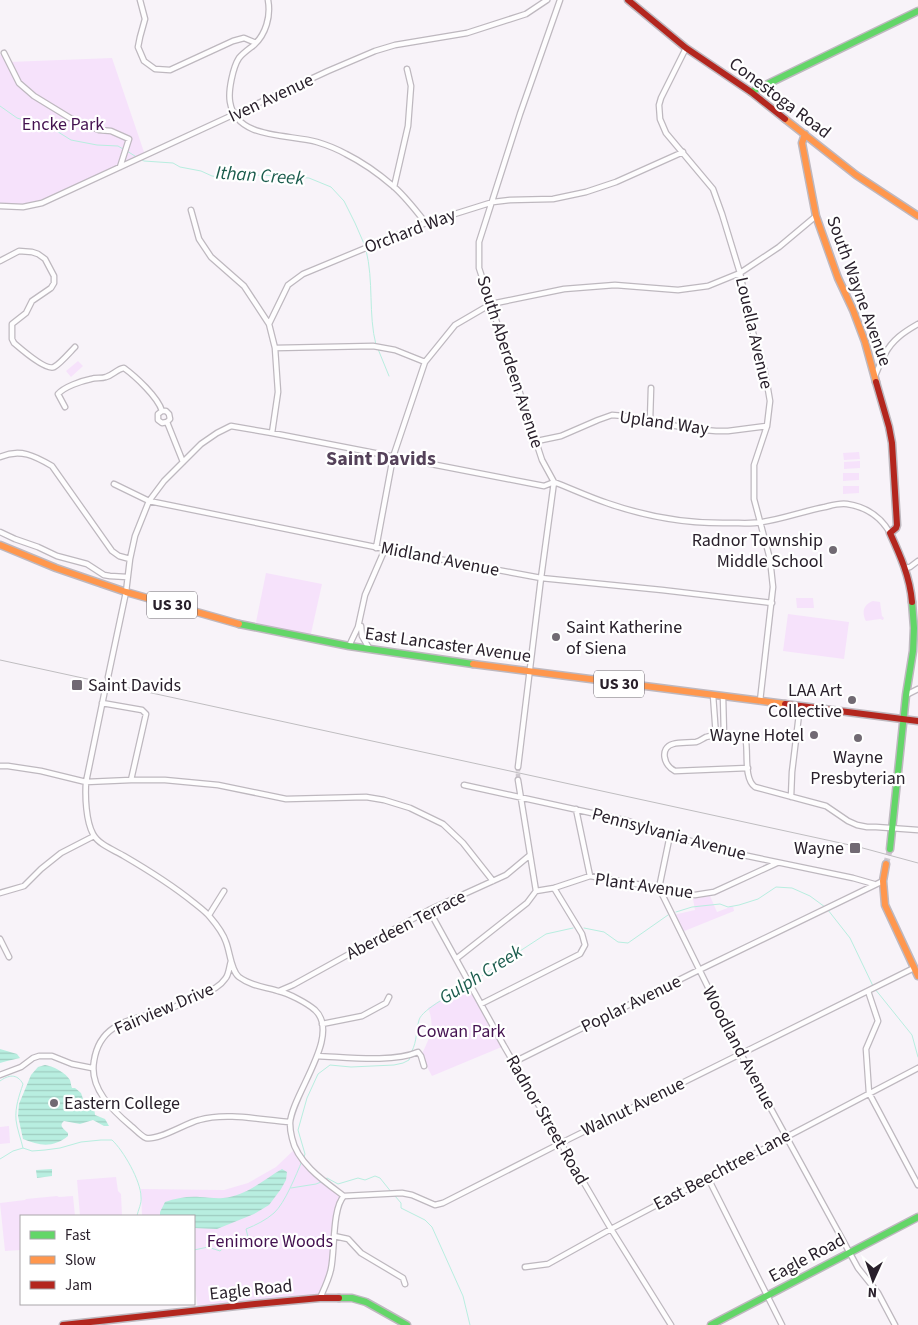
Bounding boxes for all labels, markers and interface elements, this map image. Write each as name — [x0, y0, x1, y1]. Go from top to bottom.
street label: Conestoga Road — [724, 51, 836, 145]
street label: Iven Avenue — [225, 67, 318, 129]
park label: Encke Park — [22, 112, 104, 137]
water label: Ithan Creek — [215, 159, 306, 193]
street label: Orchard Way — [361, 202, 460, 260]
street label: South Wayne Avenue — [820, 213, 898, 369]
street label: South Aberdeen Avenue — [470, 272, 550, 452]
street label: Louella Avenue — [729, 274, 779, 392]
street label: Upland Way — [618, 404, 711, 442]
district label: Saint Davids — [326, 445, 436, 473]
place label: Radnor Township Middle School — [692, 528, 823, 574]
street label: Midland Avenue — [379, 535, 501, 583]
marker: Radnor Township Middle School — [827, 544, 839, 556]
road number: US 30 — [147, 592, 197, 618]
place label: Saint Katherine of Siena — [566, 615, 682, 661]
street label: East Lancaster Avenue — [363, 621, 533, 669]
marker: Saint Katherine of Siena — [550, 631, 562, 643]
road number: US 30 — [594, 671, 644, 698]
place label: Saint Davids — [88, 673, 181, 698]
marker: Saint Davids — [70, 678, 84, 692]
place label: LAA Art Collective — [768, 678, 842, 724]
marker: LAA Art Collective — [846, 694, 858, 706]
place label: Wayne Hotel — [710, 723, 804, 748]
marker: Wayne Hotel — [808, 729, 820, 741]
marker: Wayne Presbyterian — [852, 732, 864, 744]
place label: Wayne Presbyterian — [810, 745, 906, 791]
street label: Pennsylvania Avenue — [589, 801, 749, 867]
place label: Wayne — [794, 836, 844, 861]
marker: Wayne — [848, 841, 862, 855]
street label: Plant Avenue — [593, 867, 695, 905]
street label: Aberdeen Terrace — [342, 884, 470, 966]
water label: Gulph Creek — [434, 938, 529, 1011]
street label: Poplar Avenue — [577, 969, 685, 1039]
street label: Fairview Drive — [110, 977, 218, 1041]
street label: Woodland Avenue — [696, 982, 782, 1114]
park label: Cowan Park — [417, 1019, 506, 1044]
street label: Radnor Street Road — [500, 1051, 594, 1189]
street label: Walnut Avenue — [577, 1071, 689, 1143]
place label: Eastern College — [64, 1091, 180, 1116]
marker: Eastern College — [48, 1097, 60, 1109]
street label: East Beechtree Lane — [649, 1123, 795, 1217]
legend — [20, 1215, 195, 1305]
text: Fast — [65, 1225, 91, 1246]
street label: Eagle Road — [764, 1227, 850, 1289]
park label: Fenimore Woods — [207, 1229, 333, 1254]
text: Slow — [65, 1250, 96, 1271]
north arrow — [848, 1255, 898, 1305]
street label: Eagle Road — [208, 1273, 294, 1307]
text: Jam — [65, 1275, 92, 1296]
text: N — [867, 1282, 878, 1302]

